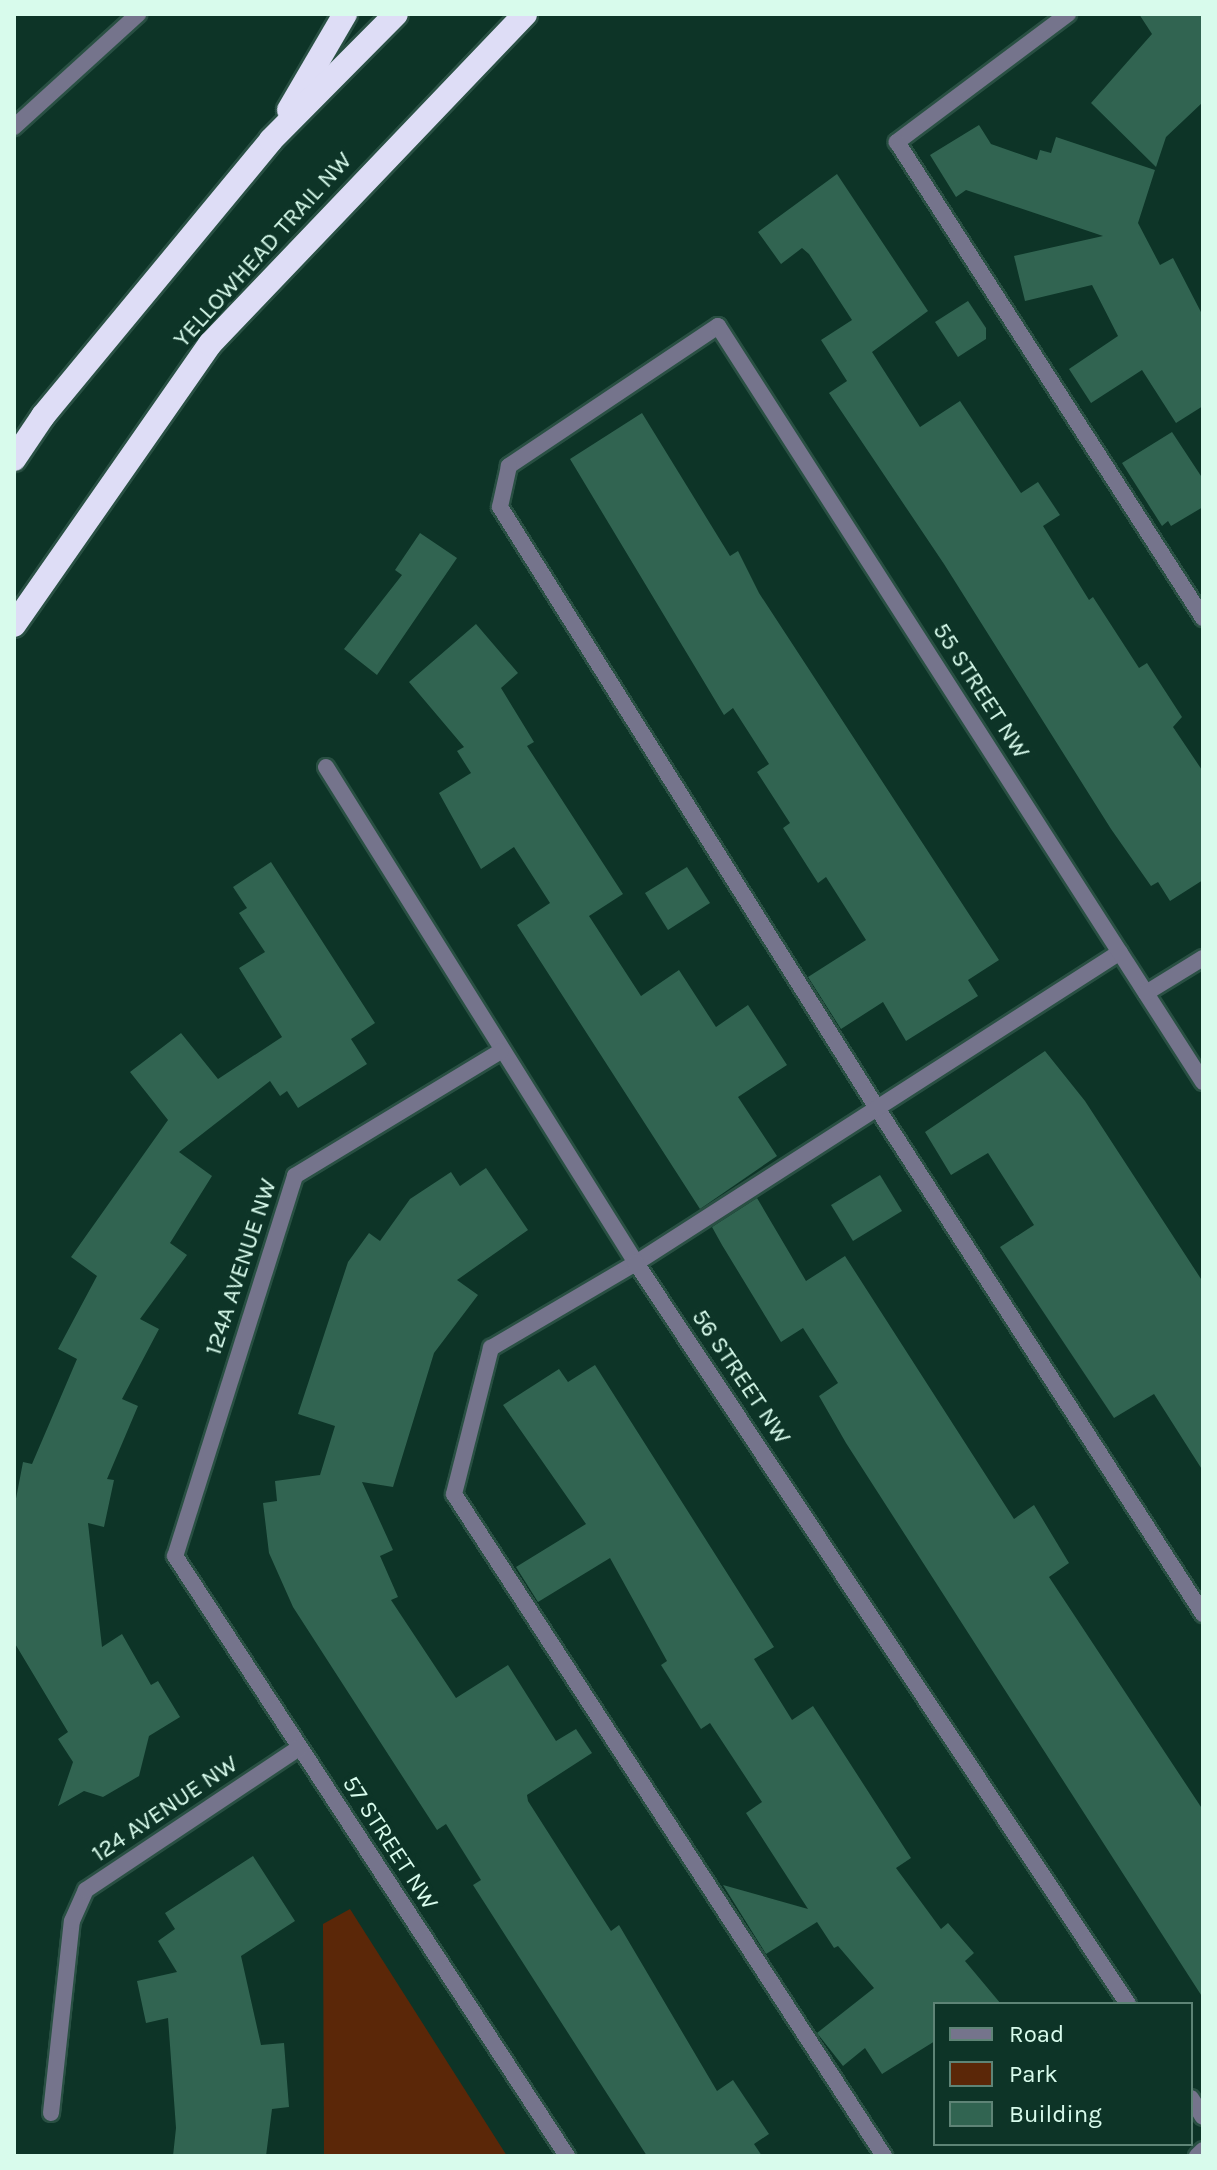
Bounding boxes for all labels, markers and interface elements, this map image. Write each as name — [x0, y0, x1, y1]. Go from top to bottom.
street label: YELLOWHEAD TRAIL NW — [168, 146, 358, 354]
street label: 55 STREET NW — [926, 617, 1036, 765]
street label: 124A AVENUE NW — [199, 1175, 283, 1359]
street label: 56 STREET NW — [685, 1304, 797, 1450]
street label: 124 AVENUE NW — [86, 1749, 244, 1869]
street label: 57 STREET NW — [336, 1770, 444, 1916]
legend — [933, 2002, 1193, 2146]
text: Road — [1009, 2020, 1064, 2048]
text: Park — [1009, 2060, 1058, 2088]
text: Building — [1009, 2100, 1102, 2128]

